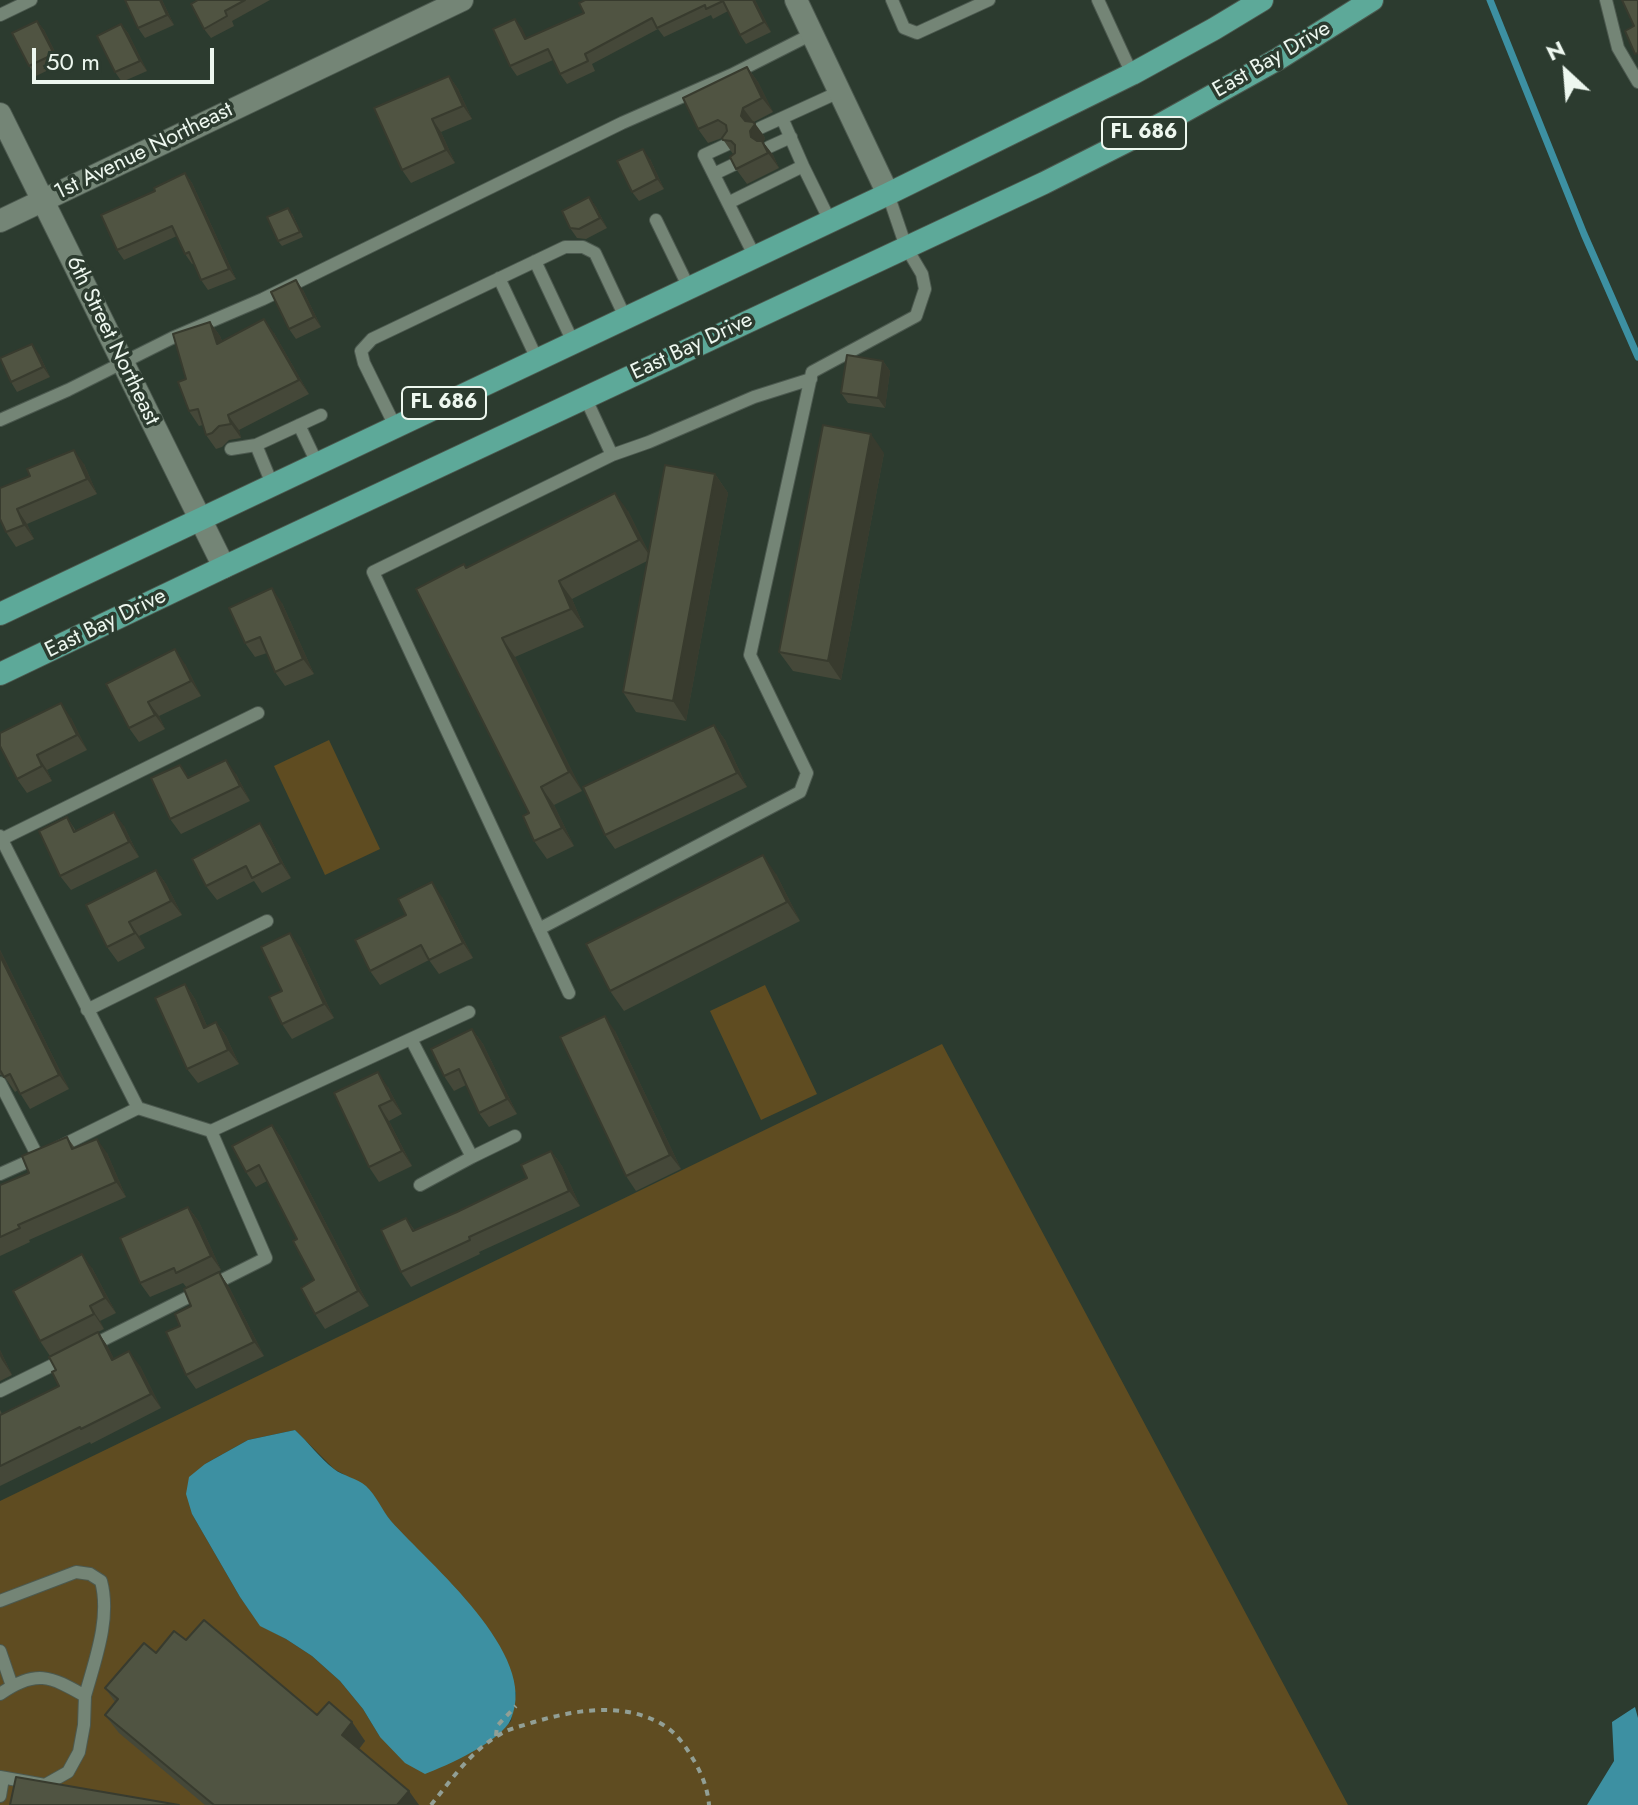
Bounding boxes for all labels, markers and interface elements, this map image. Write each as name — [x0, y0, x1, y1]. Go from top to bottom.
street label: East Bay Drive — [1209, 16, 1335, 104]
scale bar — [36, 32, 218, 82]
north arrow — [1526, 32, 1606, 112]
text: N — [1541, 32, 1570, 69]
text: 50 m — [46, 44, 100, 79]
street label: 1st Avenue Northeast — [50, 97, 238, 207]
road number: FL 686 — [1102, 117, 1186, 149]
street label: 6th Street Northeast — [60, 252, 164, 430]
street label: East Bay Drive — [627, 307, 757, 387]
road number: FL 686 — [402, 387, 486, 419]
street label: East Bay Drive — [41, 583, 171, 665]

